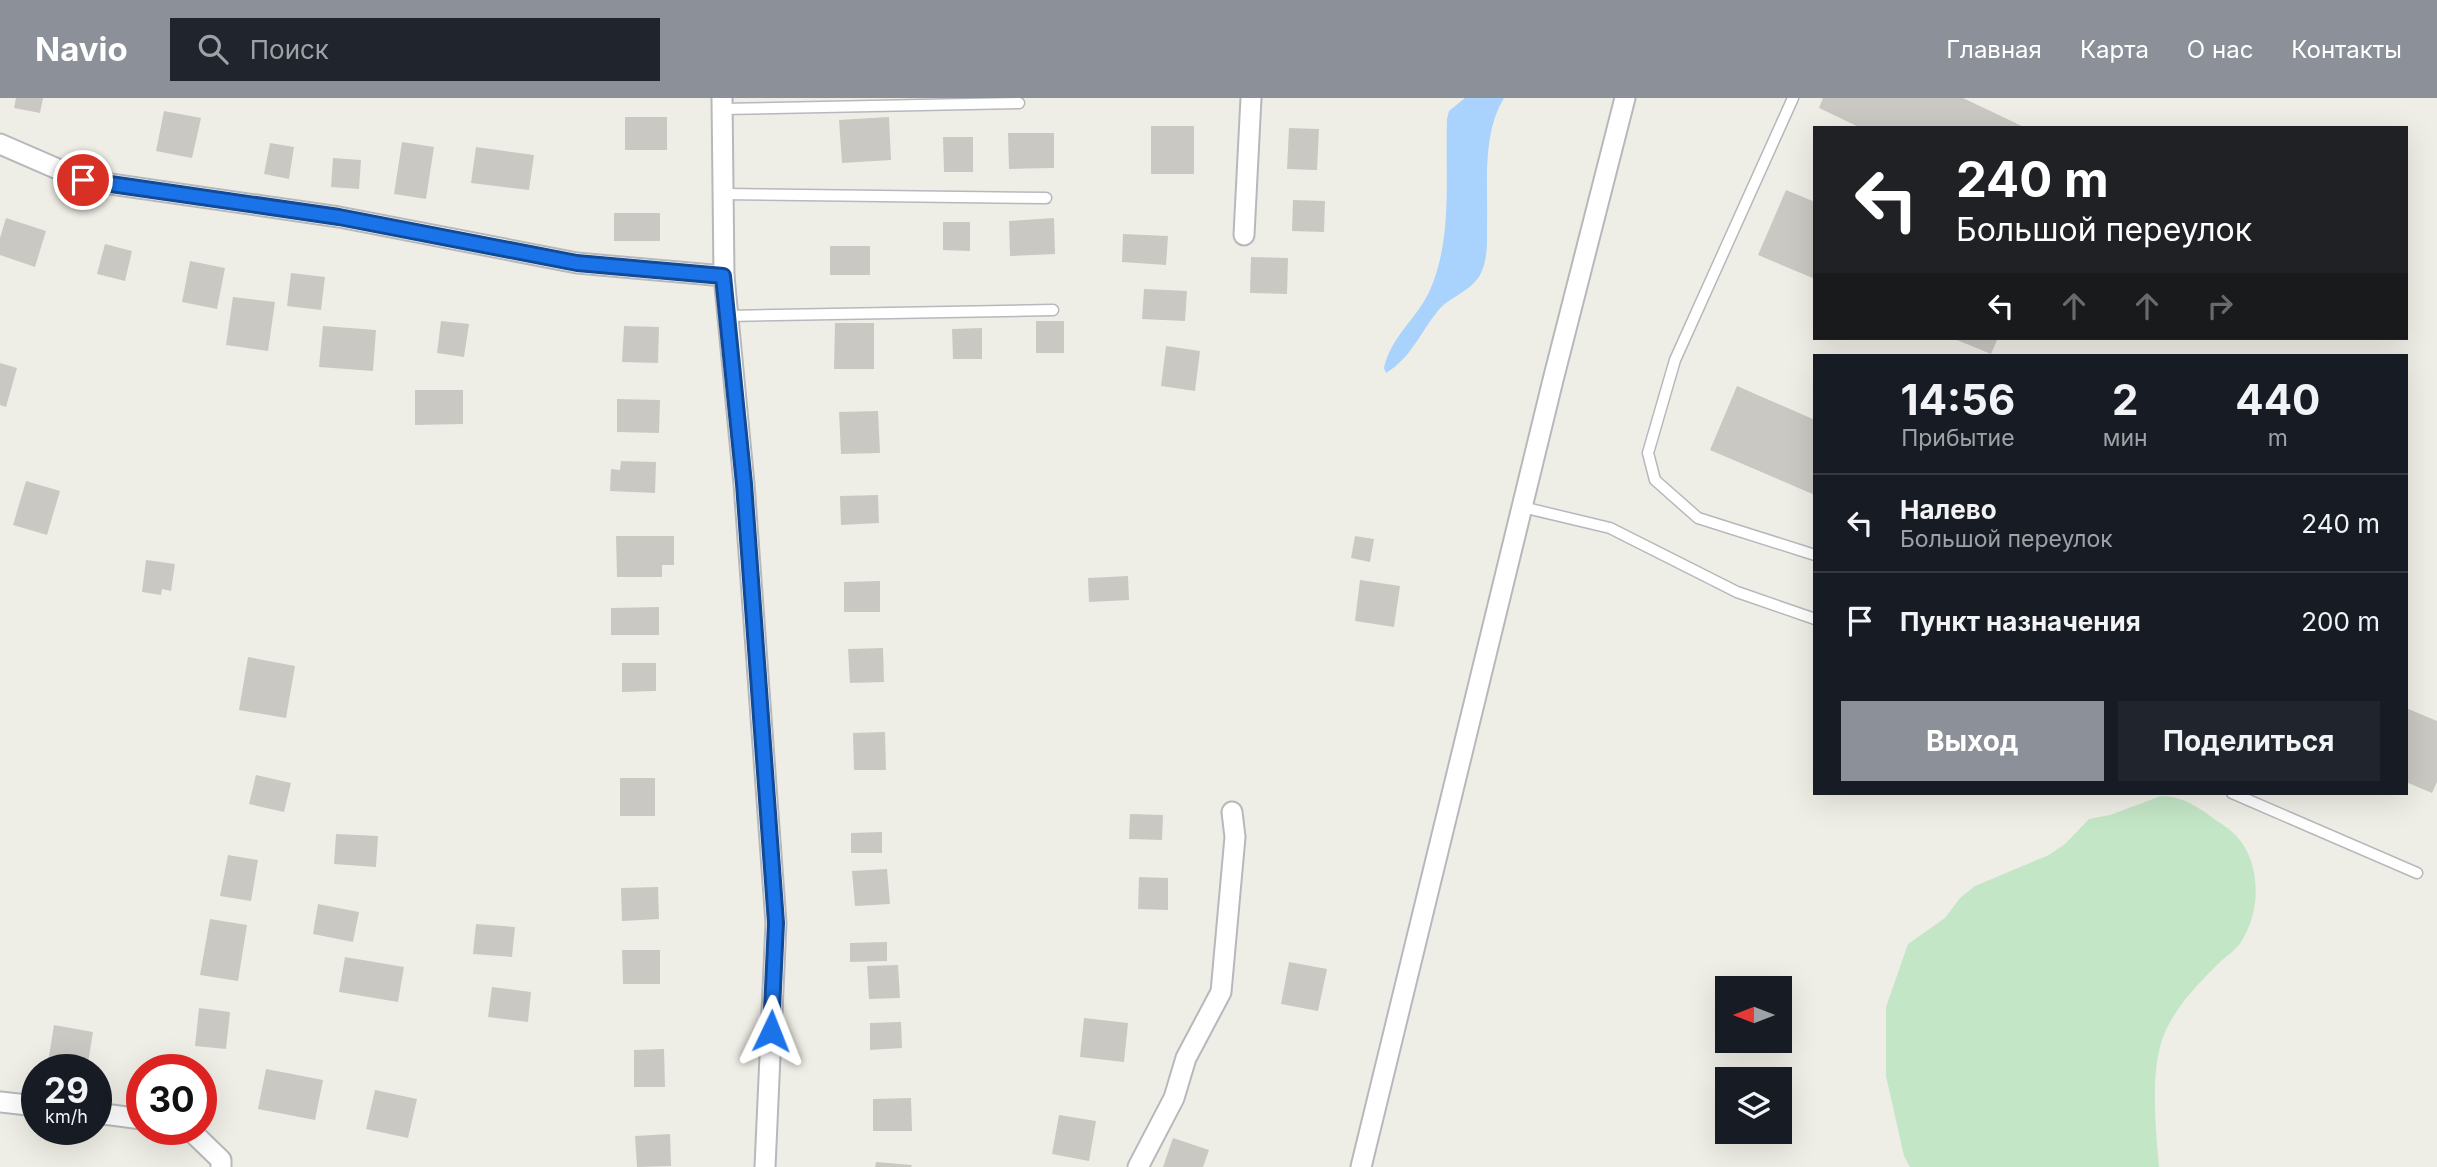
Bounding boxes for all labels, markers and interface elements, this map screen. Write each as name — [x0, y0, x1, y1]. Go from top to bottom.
search box — [170, 18, 660, 81]
text: Navio — [35, 29, 128, 69]
icon: search — [194, 30, 232, 68]
text: Поиск — [250, 34, 329, 65]
text: Главная — [1946, 35, 2042, 64]
text: Карта — [2080, 35, 2149, 64]
text: О нас — [2187, 35, 2253, 64]
text: Контакты — [2291, 35, 2402, 64]
pin — [53, 150, 113, 210]
text: 240 m — [1956, 150, 2109, 209]
icon: left — [1841, 154, 1932, 245]
icon: arrive — [64, 161, 102, 199]
text: Большой переулок — [1956, 210, 2252, 249]
icon: left — [1982, 287, 2020, 325]
icon: ahead — [2055, 287, 2093, 325]
icon: ahead — [2128, 287, 2166, 325]
icon: right — [2201, 287, 2239, 325]
text: 14:56 — [1901, 374, 2015, 425]
text: 2 — [2112, 374, 2138, 425]
text: 440 — [2235, 374, 2320, 425]
text: Прибытие — [1901, 424, 2015, 452]
text: мин — [2103, 424, 2148, 452]
text: m — [2268, 424, 2288, 452]
text: Налево — [1900, 494, 1997, 525]
icon: left — [1841, 504, 1879, 542]
text: 240 m — [2301, 508, 2380, 539]
text: Большой переулок — [1900, 525, 2113, 553]
icon: arrive — [1841, 602, 1879, 640]
text: Пункт назначения — [1900, 606, 2141, 637]
text: 200 m — [2301, 606, 2380, 637]
button: Выход — [1841, 701, 2104, 781]
button: Поделиться — [2118, 701, 2380, 781]
north arrow — [1715, 976, 1792, 1054]
map controls — [1715, 976, 1792, 1144]
position arrow — [734, 994, 808, 1068]
speed limit sign: 30 — [126, 1054, 217, 1145]
button: layers — [1715, 1067, 1792, 1144]
text: 29 — [44, 1069, 89, 1111]
text: km/h — [45, 1106, 88, 1127]

